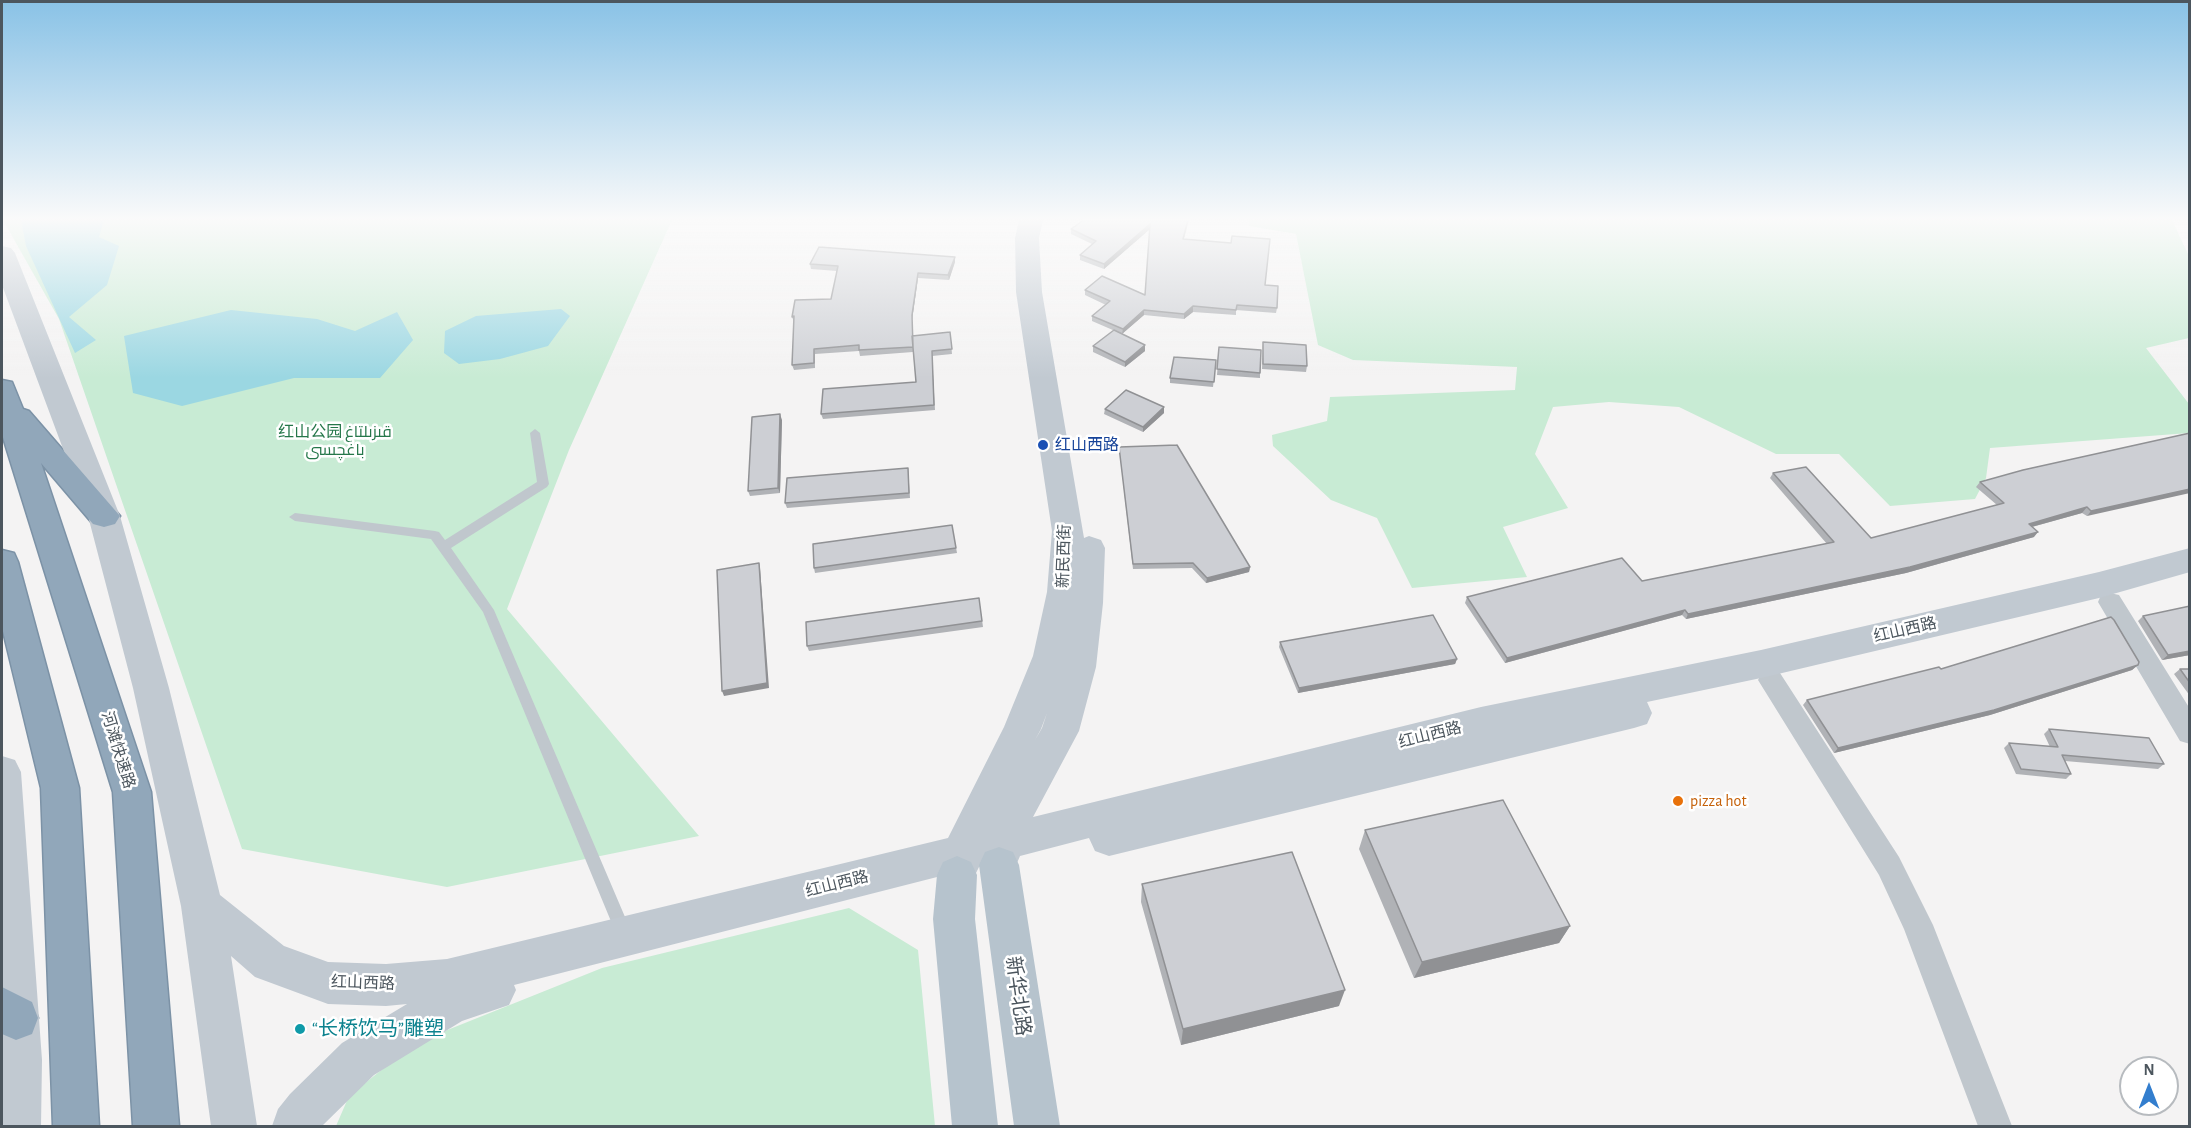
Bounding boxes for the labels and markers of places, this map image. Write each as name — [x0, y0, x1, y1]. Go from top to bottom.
place label: 红山西路 — [1055, 435, 1119, 455]
marker: 红山西路 — [1036, 438, 1050, 452]
place label: pizza hot — [1690, 791, 1747, 811]
marker: pizza hot — [1671, 794, 1685, 808]
place label: “长桥饮马”雕塑 — [312, 1017, 444, 1041]
marker: “长桥饮马”雕塑 — [293, 1022, 307, 1036]

